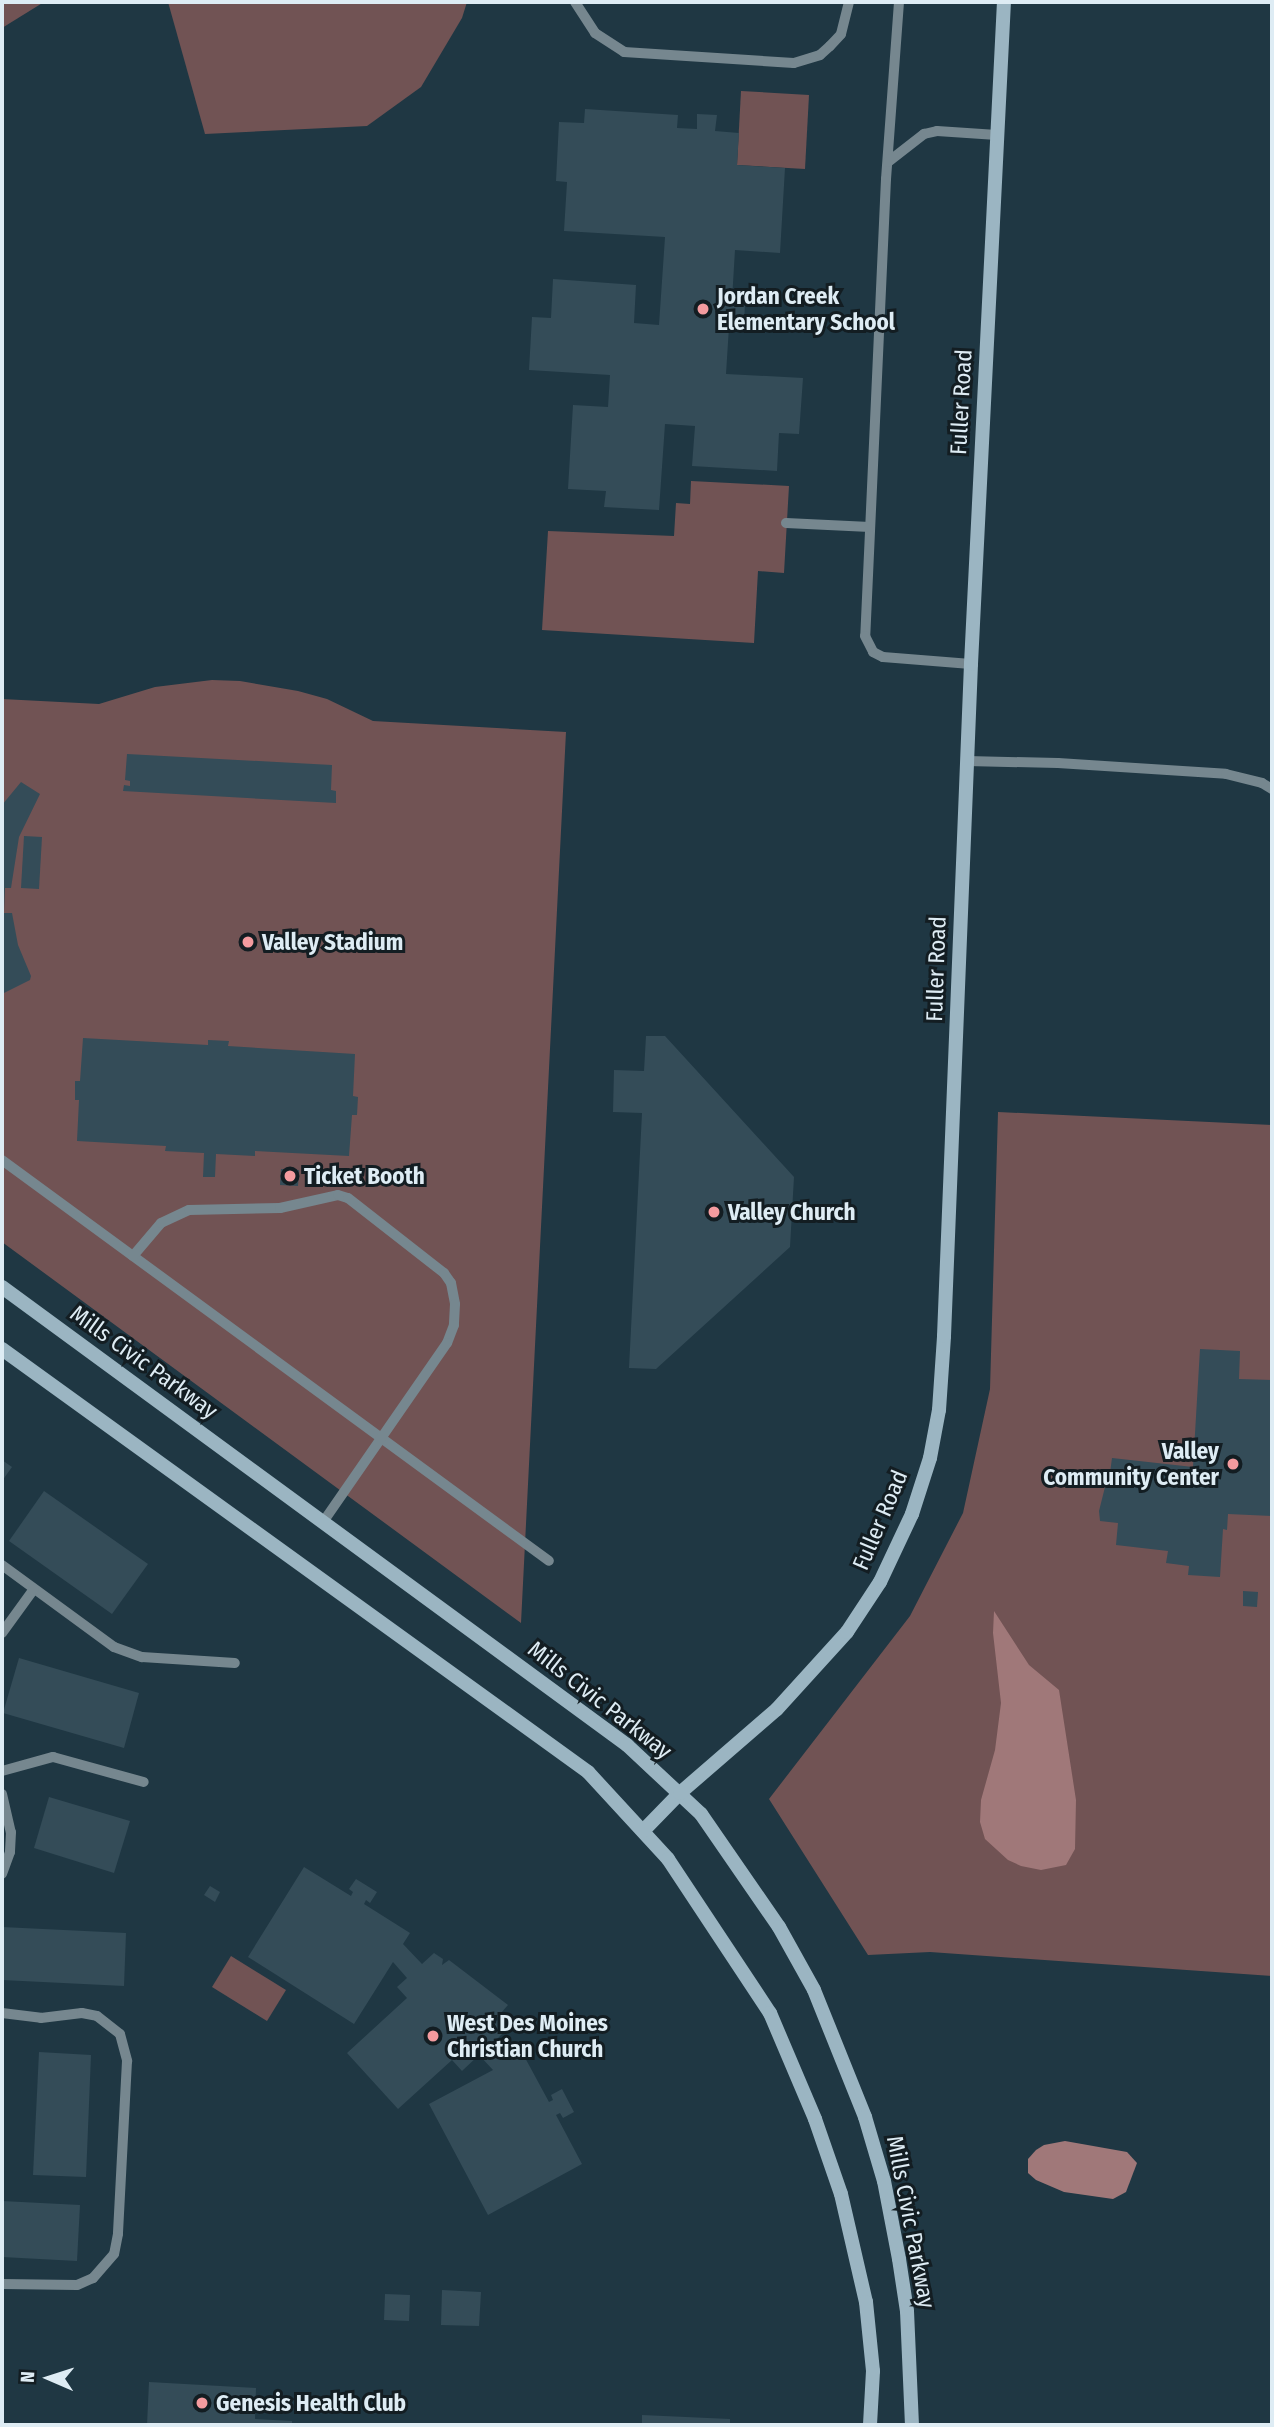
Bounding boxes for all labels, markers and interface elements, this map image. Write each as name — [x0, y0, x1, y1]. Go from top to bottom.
place label: Jordan Creek Elementary School — [717, 282, 895, 336]
marker: Jordan Creek Elementary School — [695, 301, 711, 317]
street label: Fuller Road — [944, 348, 978, 456]
street label: Fuller Road — [920, 916, 952, 1022]
place label: Valley Stadium — [262, 928, 403, 956]
marker: Valley Stadium — [240, 934, 256, 950]
place label: Ticket Booth — [304, 1162, 425, 1190]
marker: Ticket Booth — [282, 1168, 298, 1184]
place label: Valley Church — [728, 1198, 856, 1226]
marker: Valley Church — [706, 1204, 722, 1220]
street label: Mills Civic Parkway — [65, 1299, 223, 1425]
place label: Valley Community Center — [1043, 1437, 1219, 1491]
marker: Valley Community Center — [1225, 1456, 1241, 1472]
street label: Fuller Road — [847, 1466, 913, 1574]
street label: Mills Civic Parkway — [523, 1635, 677, 1765]
place label: West Des Moines Christian Church — [447, 2009, 608, 2063]
marker: West Des Moines Christian Church — [425, 2028, 441, 2044]
street label: Mills Civic Parkway — [881, 2133, 941, 2311]
north arrow — [14, 2343, 84, 2413]
text: N — [16, 2371, 39, 2383]
place label: Genesis Health Club — [216, 2389, 406, 2417]
marker: Genesis Health Club — [194, 2395, 210, 2411]

